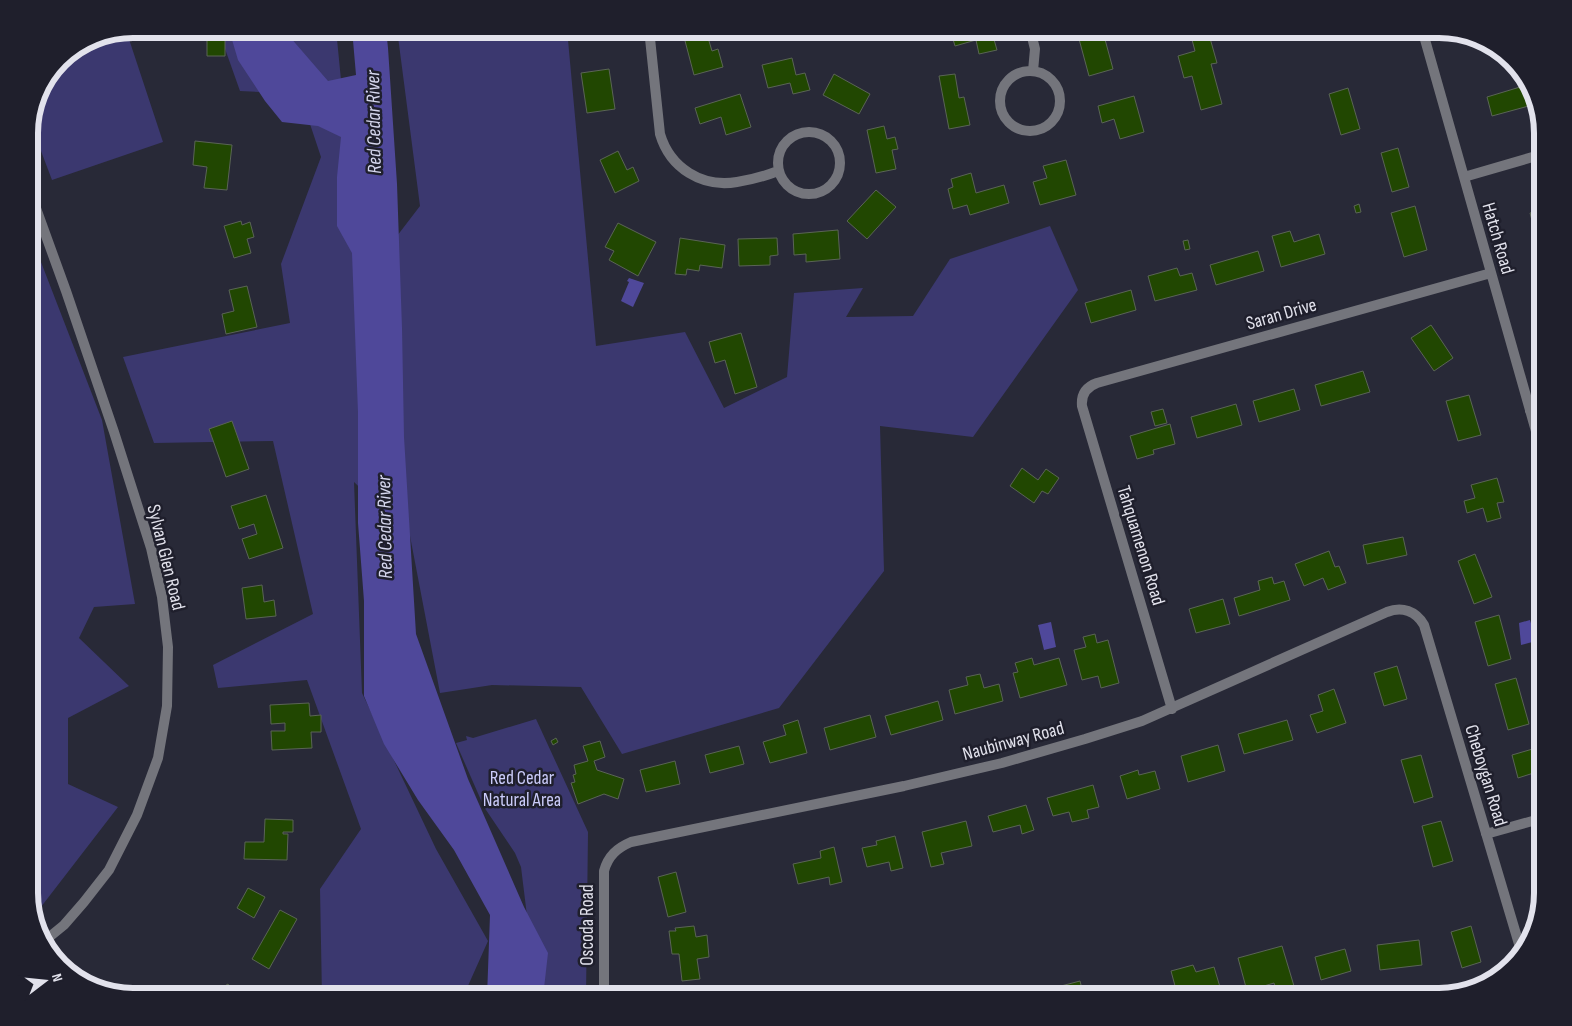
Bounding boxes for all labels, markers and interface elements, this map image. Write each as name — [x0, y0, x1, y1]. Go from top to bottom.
water label: Red Cedar River — [361, 69, 387, 174]
street label: Hatch Road — [1476, 200, 1519, 277]
street label: Saran Drive — [1244, 293, 1319, 335]
water label: Red Cedar River — [372, 474, 398, 579]
street label: Tahquamenon Road — [1111, 483, 1170, 608]
street label: Sylvan Glen Road — [141, 502, 190, 613]
street label: Naubinway Road — [960, 717, 1067, 766]
street label: Cheboygan Road — [1459, 722, 1512, 829]
park label: Red Cedar Natural Area — [483, 767, 561, 812]
street label: Oscoda Road — [576, 884, 599, 966]
north arrow — [20, 956, 70, 1006]
text: N — [48, 972, 66, 983]

